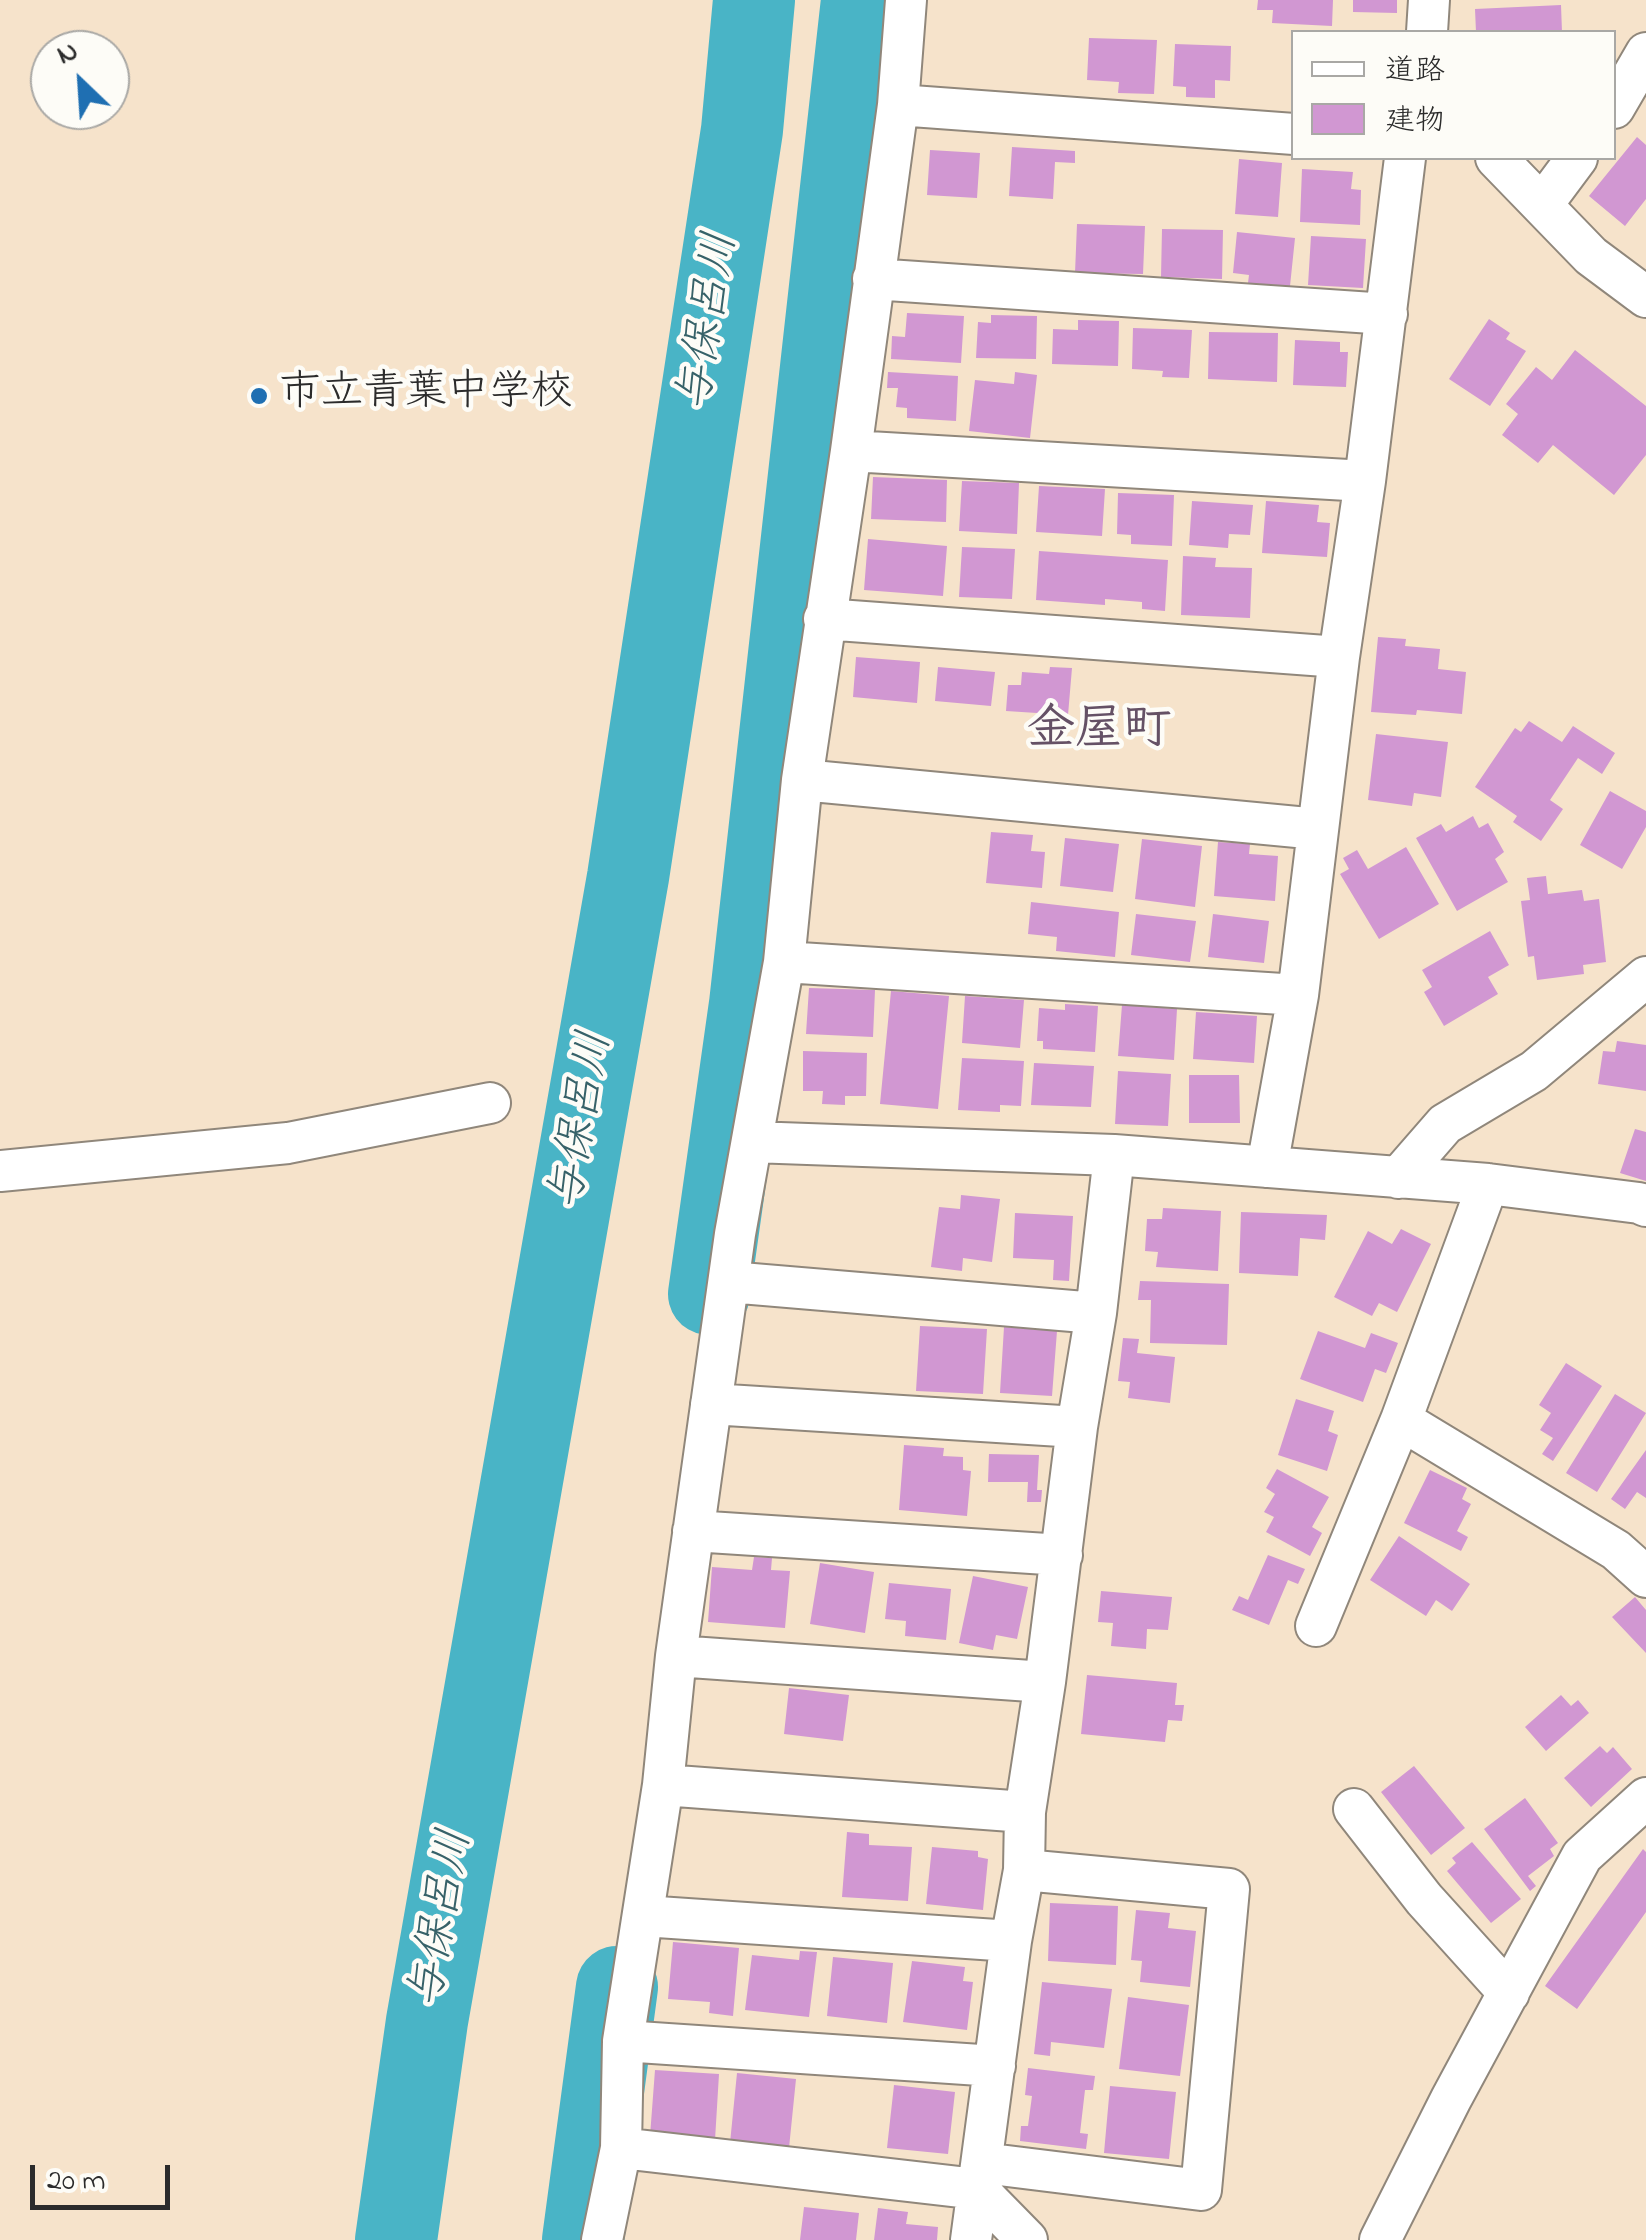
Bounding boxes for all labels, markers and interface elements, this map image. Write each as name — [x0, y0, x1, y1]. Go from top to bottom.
north arrow — [30, 30, 130, 130]
legend — [1291, 30, 1616, 160]
text: N — [51, 32, 85, 77]
text: 道路 — [1385, 50, 1445, 94]
text: 建物 — [1385, 100, 1445, 144]
water label: 与保呂川 — [671, 229, 753, 415]
place label: 市立青葉中学校 — [279, 371, 573, 421]
marker: 市立青葉中学校 — [248, 385, 270, 407]
district label: 金屋町 — [1027, 705, 1171, 763]
water label: 与保呂川 — [543, 1028, 627, 1214]
water label: 与保呂川 — [403, 1826, 487, 2012]
scale bar — [35, 2145, 175, 2207]
text: 20 m — [47, 2160, 106, 2204]

